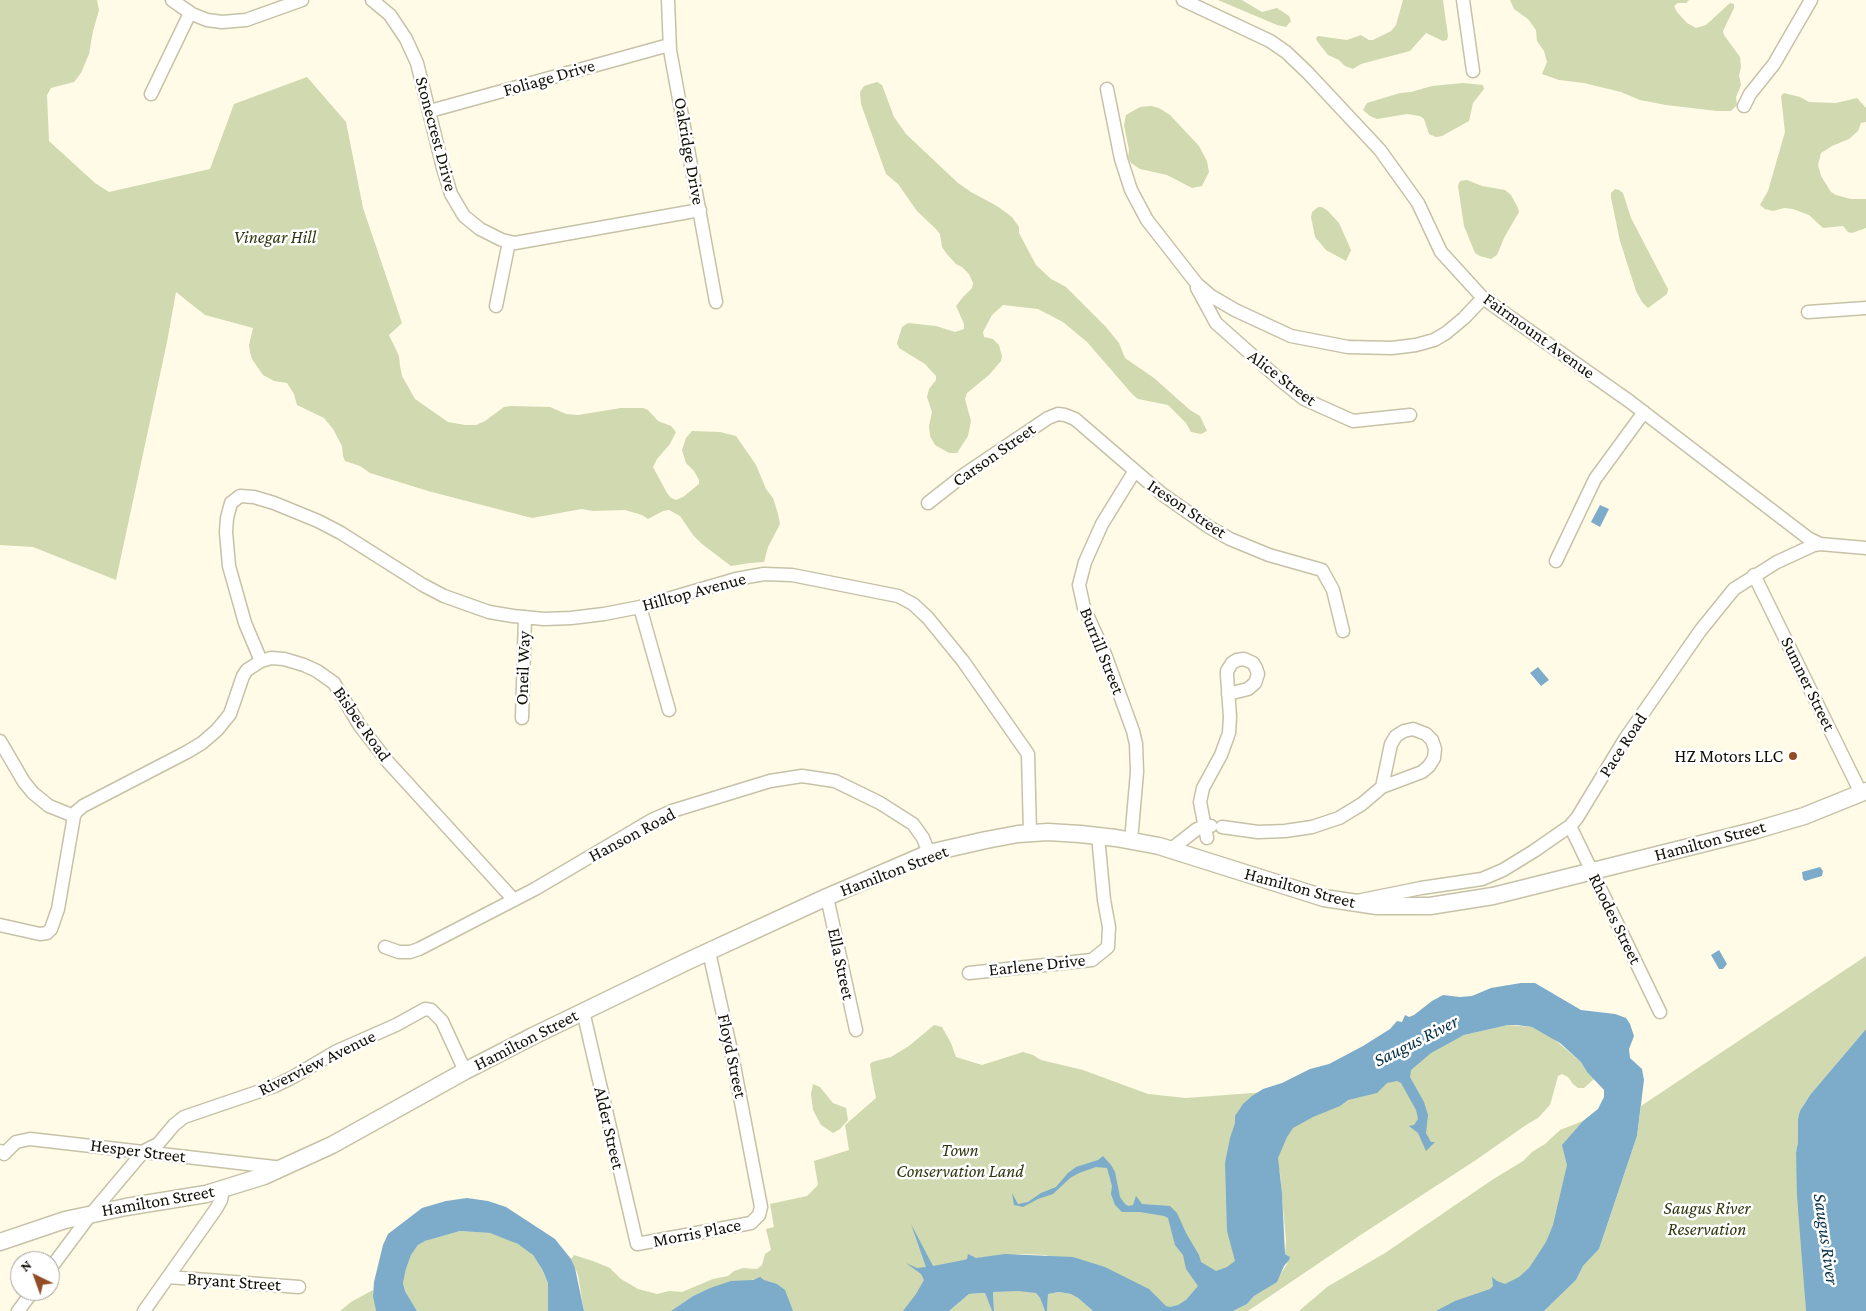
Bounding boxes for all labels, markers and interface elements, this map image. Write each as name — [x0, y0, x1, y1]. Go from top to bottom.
street label: Foliage Drive — [501, 55, 597, 101]
street label: Stonecrest Drive — [410, 74, 462, 194]
street label: Oakridge Drive — [669, 96, 709, 206]
park label: Vinegar Hill — [234, 226, 316, 248]
street label: Fairmount Avenue — [1479, 288, 1599, 384]
street label: Alice Street — [1243, 345, 1321, 411]
street label: Carson Street — [948, 419, 1040, 491]
street label: Ireson Street — [1143, 475, 1231, 543]
street label: Hilltop Avenue — [640, 568, 748, 616]
street label: Burrill Street — [1075, 604, 1129, 698]
street label: Oneil Way — [511, 630, 535, 706]
street label: Sumner Street — [1776, 633, 1840, 735]
street label: Bisbee Road — [328, 682, 396, 766]
street label: Pace Road — [1594, 709, 1652, 781]
place label: HZ Motors LLC — [1675, 745, 1783, 767]
marker: HZ Motors LLC — [1787, 750, 1799, 762]
street label: Hanson Road — [585, 803, 679, 867]
street label: Hamilton Street — [1652, 816, 1768, 866]
street label: Hamilton Street — [837, 840, 951, 902]
street label: Hamilton Street — [1242, 863, 1358, 913]
street label: Rhodes Street — [1584, 870, 1646, 968]
street label: Ella Street — [823, 926, 859, 1002]
street label: Earlene Drive — [988, 949, 1086, 981]
street label: Hamilton Street — [470, 1004, 582, 1076]
water label: Saugus River — [1370, 1010, 1462, 1072]
street label: Floyd Street — [713, 1012, 751, 1100]
street label: Riverview Avenue — [255, 1025, 379, 1101]
street label: Alder Street — [589, 1085, 629, 1171]
street label: Hesper Street — [89, 1134, 187, 1168]
park label: Town Conservation Land — [896, 1139, 1024, 1182]
street label: Hamilton Street — [100, 1180, 216, 1222]
water label: Saugus River — [1808, 1192, 1844, 1286]
park label: Saugus River Reservation — [1663, 1197, 1751, 1240]
street label: Morris Place — [651, 1214, 743, 1252]
north arrow — [10, 1251, 60, 1301]
text: N — [17, 1256, 35, 1275]
street label: Bryant Street — [186, 1268, 282, 1296]

